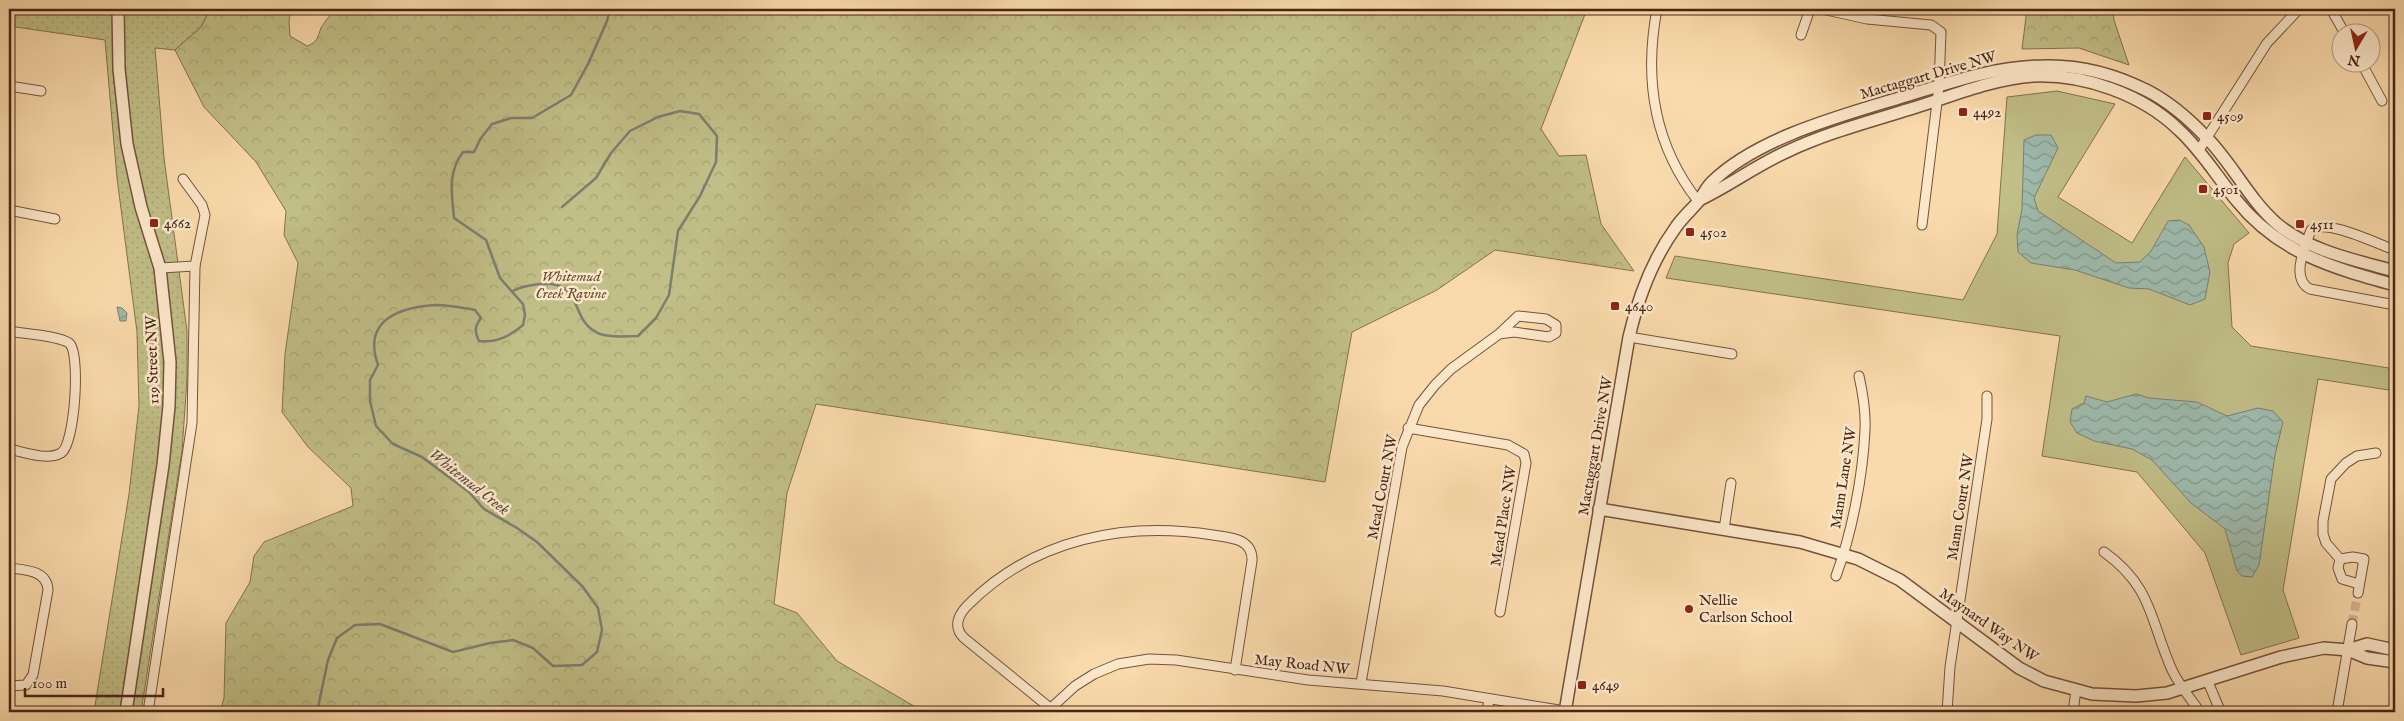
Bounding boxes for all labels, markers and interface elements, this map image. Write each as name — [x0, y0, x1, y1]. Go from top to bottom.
north arrow — [2332, 22, 2382, 72]
street label: Mactaggart Drive NW — [1858, 47, 1999, 104]
text: N — [2347, 50, 2363, 70]
place label: 4492 — [1973, 103, 2001, 122]
marker: 4492 — [1957, 106, 1969, 118]
place label: 4509 — [2217, 107, 2244, 126]
marker: 4509 — [2201, 110, 2213, 122]
place label: 4501 — [2213, 180, 2239, 199]
marker: 4501 — [2197, 183, 2209, 195]
place label: 4662 — [164, 214, 191, 233]
place label: 4511 — [2310, 215, 2334, 234]
marker: 4662 — [148, 217, 160, 229]
marker: 4511 — [2294, 218, 2306, 230]
place label: 4502 — [1700, 223, 1727, 242]
marker: 4502 — [1684, 226, 1696, 238]
park label: Whitemud Creek Ravine — [535, 267, 607, 303]
place label: 4640 — [1625, 297, 1653, 316]
marker: 4640 — [1609, 300, 1621, 312]
street label: 119 Street NW — [141, 315, 164, 405]
street label: Mactaggart Drive NW — [1574, 374, 1617, 517]
street label: Mann Lane NW — [1826, 425, 1861, 530]
street label: Mead Court NW — [1363, 432, 1402, 541]
water label: Whitemud Creek — [425, 445, 513, 521]
street label: Mann Court NW — [1943, 452, 1978, 562]
street label: Mead Place NW — [1486, 464, 1521, 568]
street label: Maynard Way NW — [1935, 584, 2043, 667]
place label: Nellie Carlson School — [1699, 591, 1794, 627]
marker: Nellie Carlson School — [1683, 603, 1695, 615]
street label: May Road NW — [1253, 650, 1351, 679]
scale bar — [25, 666, 162, 698]
text: 100 m — [32, 674, 68, 693]
place label: 4649 — [1592, 676, 1620, 695]
marker: 4649 — [1576, 679, 1588, 691]

